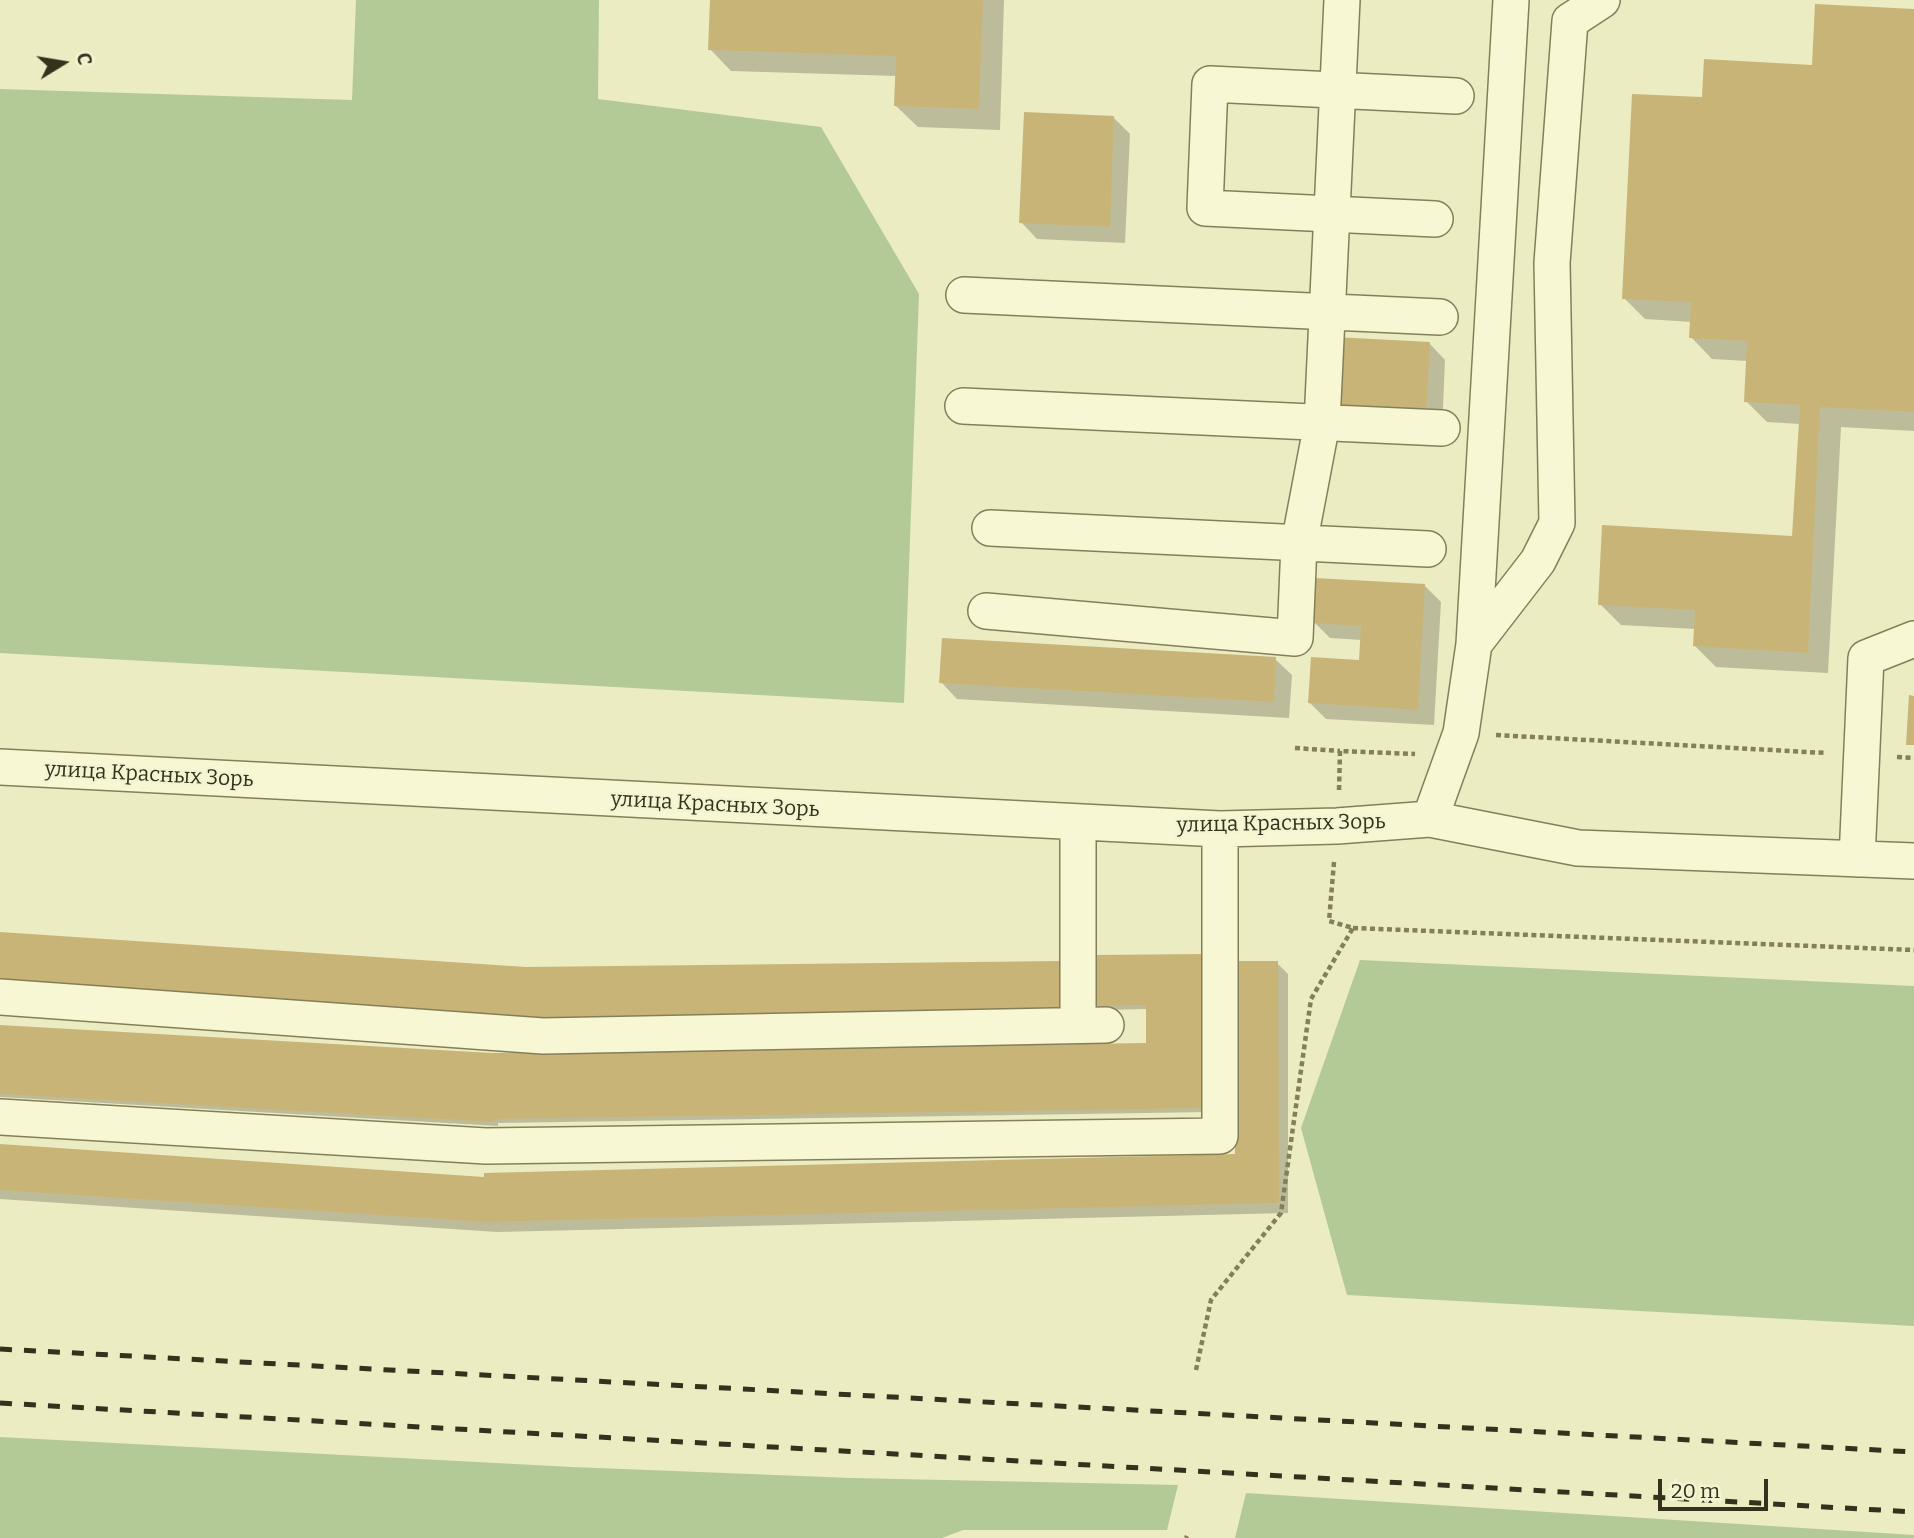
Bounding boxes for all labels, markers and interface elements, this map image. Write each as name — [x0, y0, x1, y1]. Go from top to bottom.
north arrow — [28, 28, 98, 98]
text: С — [72, 51, 97, 67]
street label: улица Красных Зорь — [44, 757, 254, 793]
street label: улица Красных Зорь — [610, 787, 820, 823]
street label: улица Красных Зорь — [1176, 810, 1386, 838]
scale bar — [1662, 1464, 1772, 1508]
text: 20 m — [1671, 1478, 1720, 1504]

